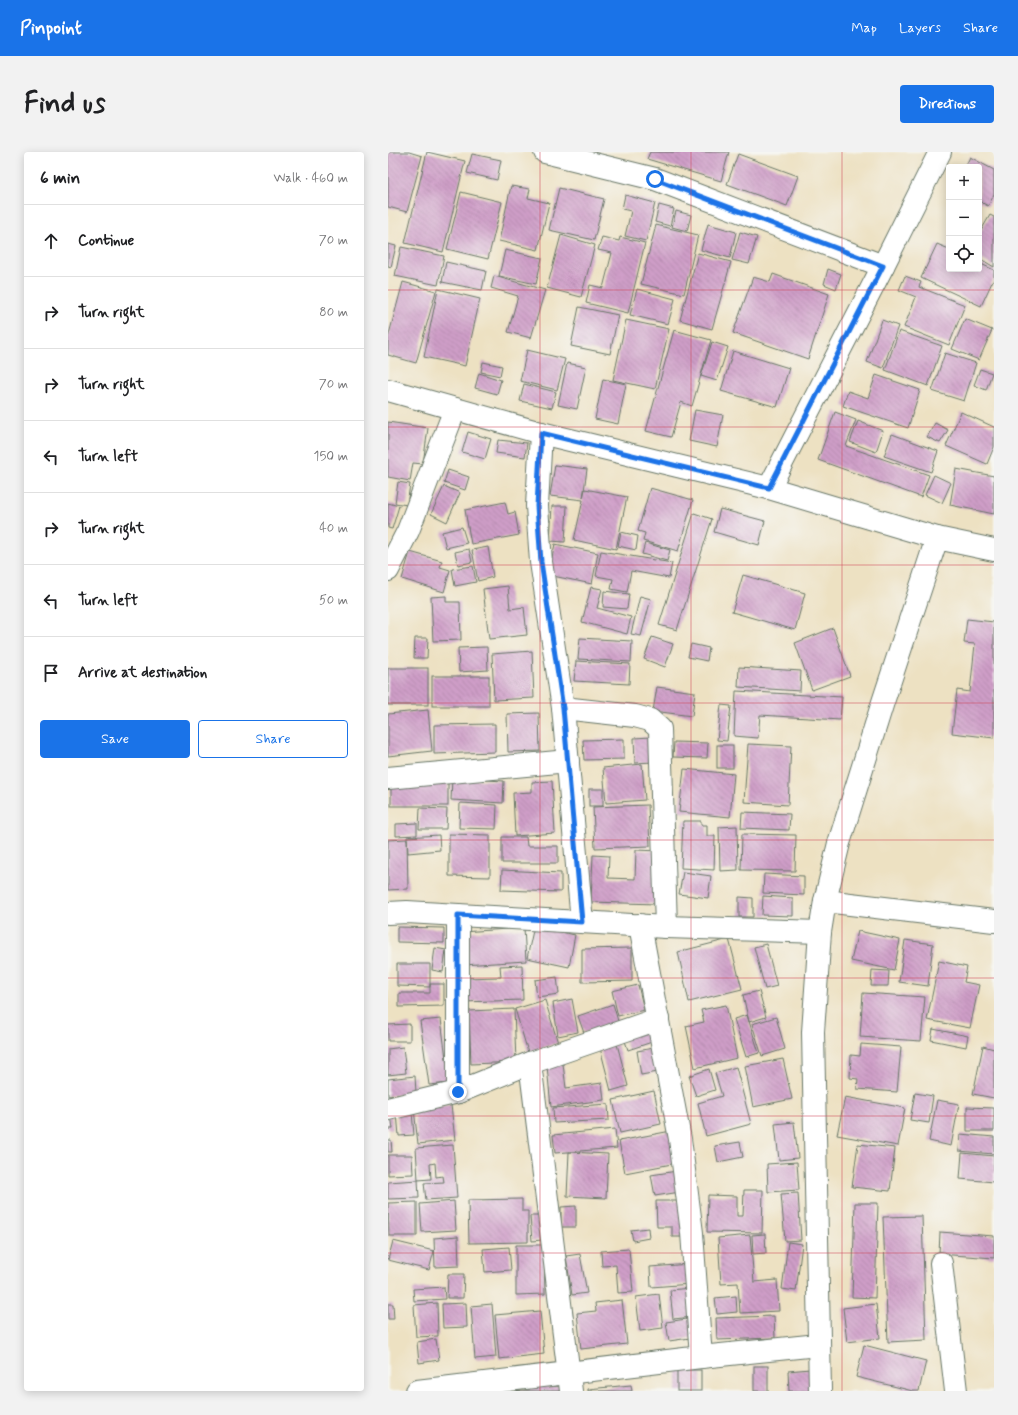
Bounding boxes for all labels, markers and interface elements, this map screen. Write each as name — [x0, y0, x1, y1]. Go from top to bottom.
text: Pinpoint — [20, 16, 82, 41]
text: Map — [851, 19, 877, 37]
text: Layers — [899, 19, 941, 37]
text: Share — [963, 19, 998, 37]
button: Directions — [900, 85, 994, 123]
text: Find us — [24, 86, 105, 123]
map controls — [946, 164, 982, 272]
button: + — [946, 164, 982, 200]
text: 6 min — [40, 167, 80, 189]
text: Walk · 460 m — [273, 170, 348, 187]
route start — [646, 170, 664, 188]
button: − — [946, 200, 982, 236]
icon: ahead — [40, 230, 62, 252]
text: Continue — [78, 231, 134, 251]
text: 70 m — [319, 232, 348, 249]
button: locate — [946, 236, 982, 272]
icon: right — [40, 302, 62, 324]
text: Turn right — [78, 303, 145, 323]
text: 80 m — [319, 304, 348, 321]
icon: right — [40, 374, 62, 396]
text: Turn right — [78, 375, 145, 395]
text: 70 m — [319, 376, 348, 393]
icon: left — [40, 446, 62, 468]
text: Turn left — [78, 447, 138, 467]
text: 150 m — [314, 448, 348, 465]
icon: right — [40, 518, 62, 540]
text: Turn right — [78, 519, 145, 539]
text: 40 m — [319, 520, 348, 537]
icon: left — [40, 590, 62, 612]
text: Turn left — [78, 591, 138, 611]
text: 50 m — [319, 592, 348, 609]
icon: arrive — [40, 662, 62, 684]
text: Arrive at destination — [78, 663, 207, 683]
button: Save — [40, 720, 190, 758]
button: Share — [198, 720, 348, 758]
route end — [449, 1083, 467, 1101]

